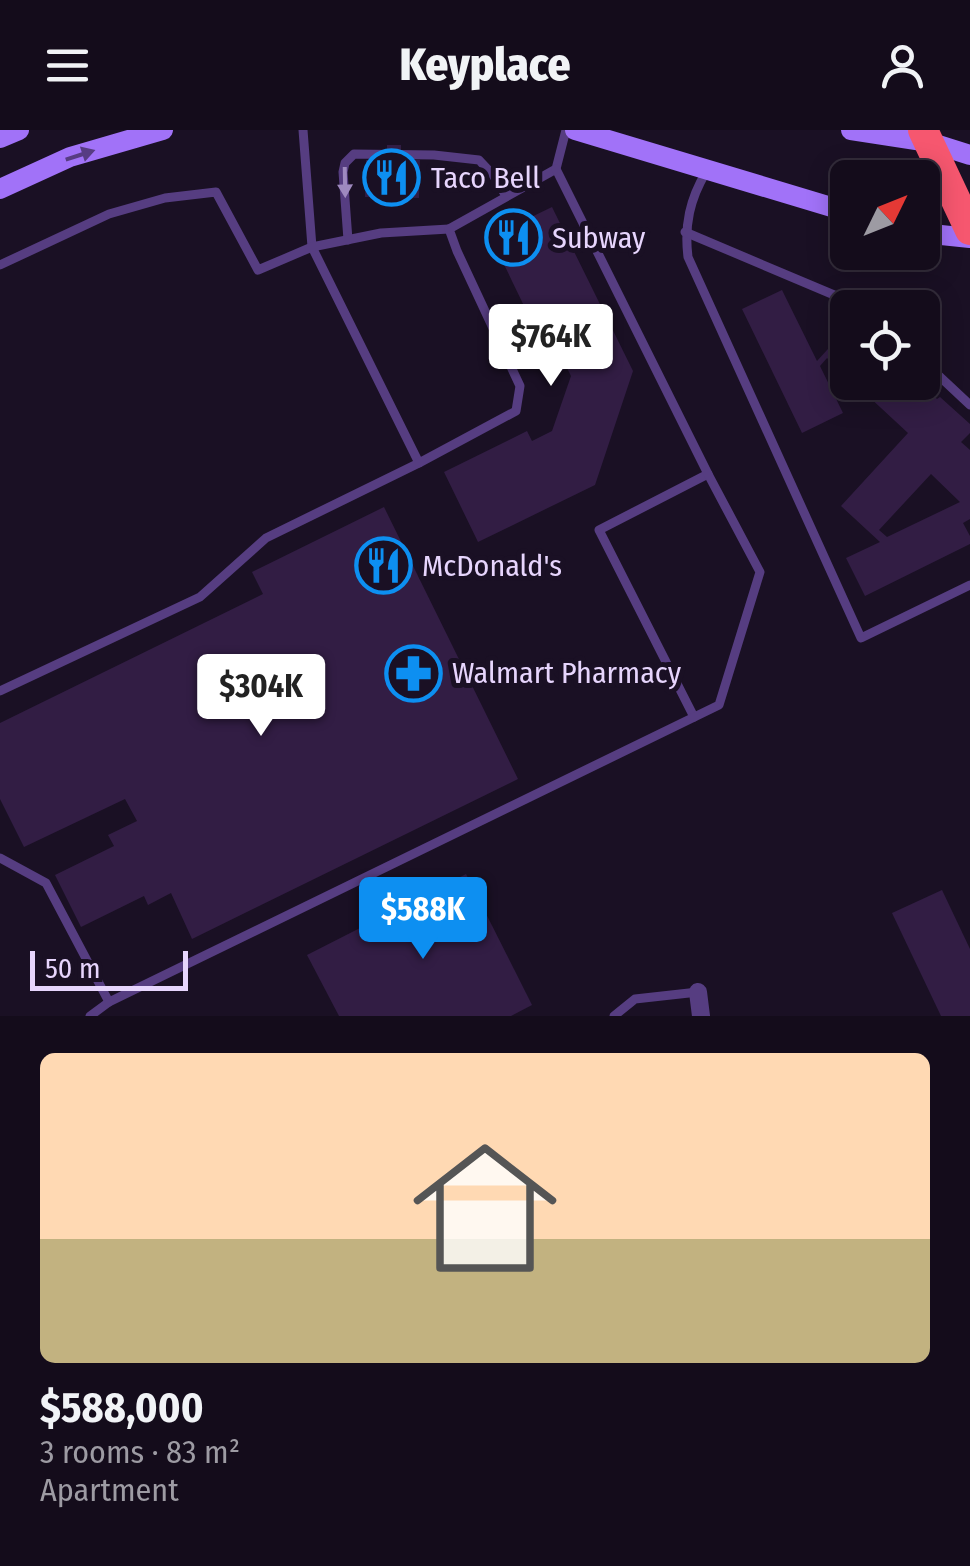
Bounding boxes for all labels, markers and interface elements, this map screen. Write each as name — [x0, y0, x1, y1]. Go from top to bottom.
icon: menu — [40, 38, 95, 93]
text: Keyplace — [399, 38, 571, 92]
icon: person — [875, 38, 930, 93]
one-way arrow — [65, 146, 95, 161]
restaurant icon: Taco Bell — [362, 148, 422, 208]
place label: Taco Bell — [431, 160, 540, 196]
north arrow — [830, 160, 940, 270]
map controls — [830, 160, 940, 400]
one-way arrow — [337, 166, 353, 198]
restaurant icon: Subway — [483, 208, 543, 268]
place label: Subway — [552, 220, 646, 256]
button: locate — [830, 290, 940, 400]
pin: $764K — [481, 304, 621, 389]
text: $764K — [511, 317, 591, 355]
restaurant icon: McDonald's — [353, 536, 413, 596]
place label: McDonald's — [422, 548, 562, 584]
pharmacy icon: Walmart Pharmacy — [383, 643, 443, 703]
pin: $304K — [191, 654, 331, 739]
place label: Walmart Pharmacy — [452, 655, 682, 691]
text: $304K — [219, 667, 303, 705]
pin: $588K — [353, 877, 493, 962]
text: $588K — [381, 890, 465, 928]
scale bar — [30, 946, 188, 990]
text: 50 m — [45, 952, 101, 985]
icon: home — [395, 1118, 575, 1298]
text: $588,000 — [40, 1383, 204, 1433]
text: 3 rooms · 83 m² — [40, 1433, 240, 1471]
text: Apartment — [40, 1471, 179, 1509]

